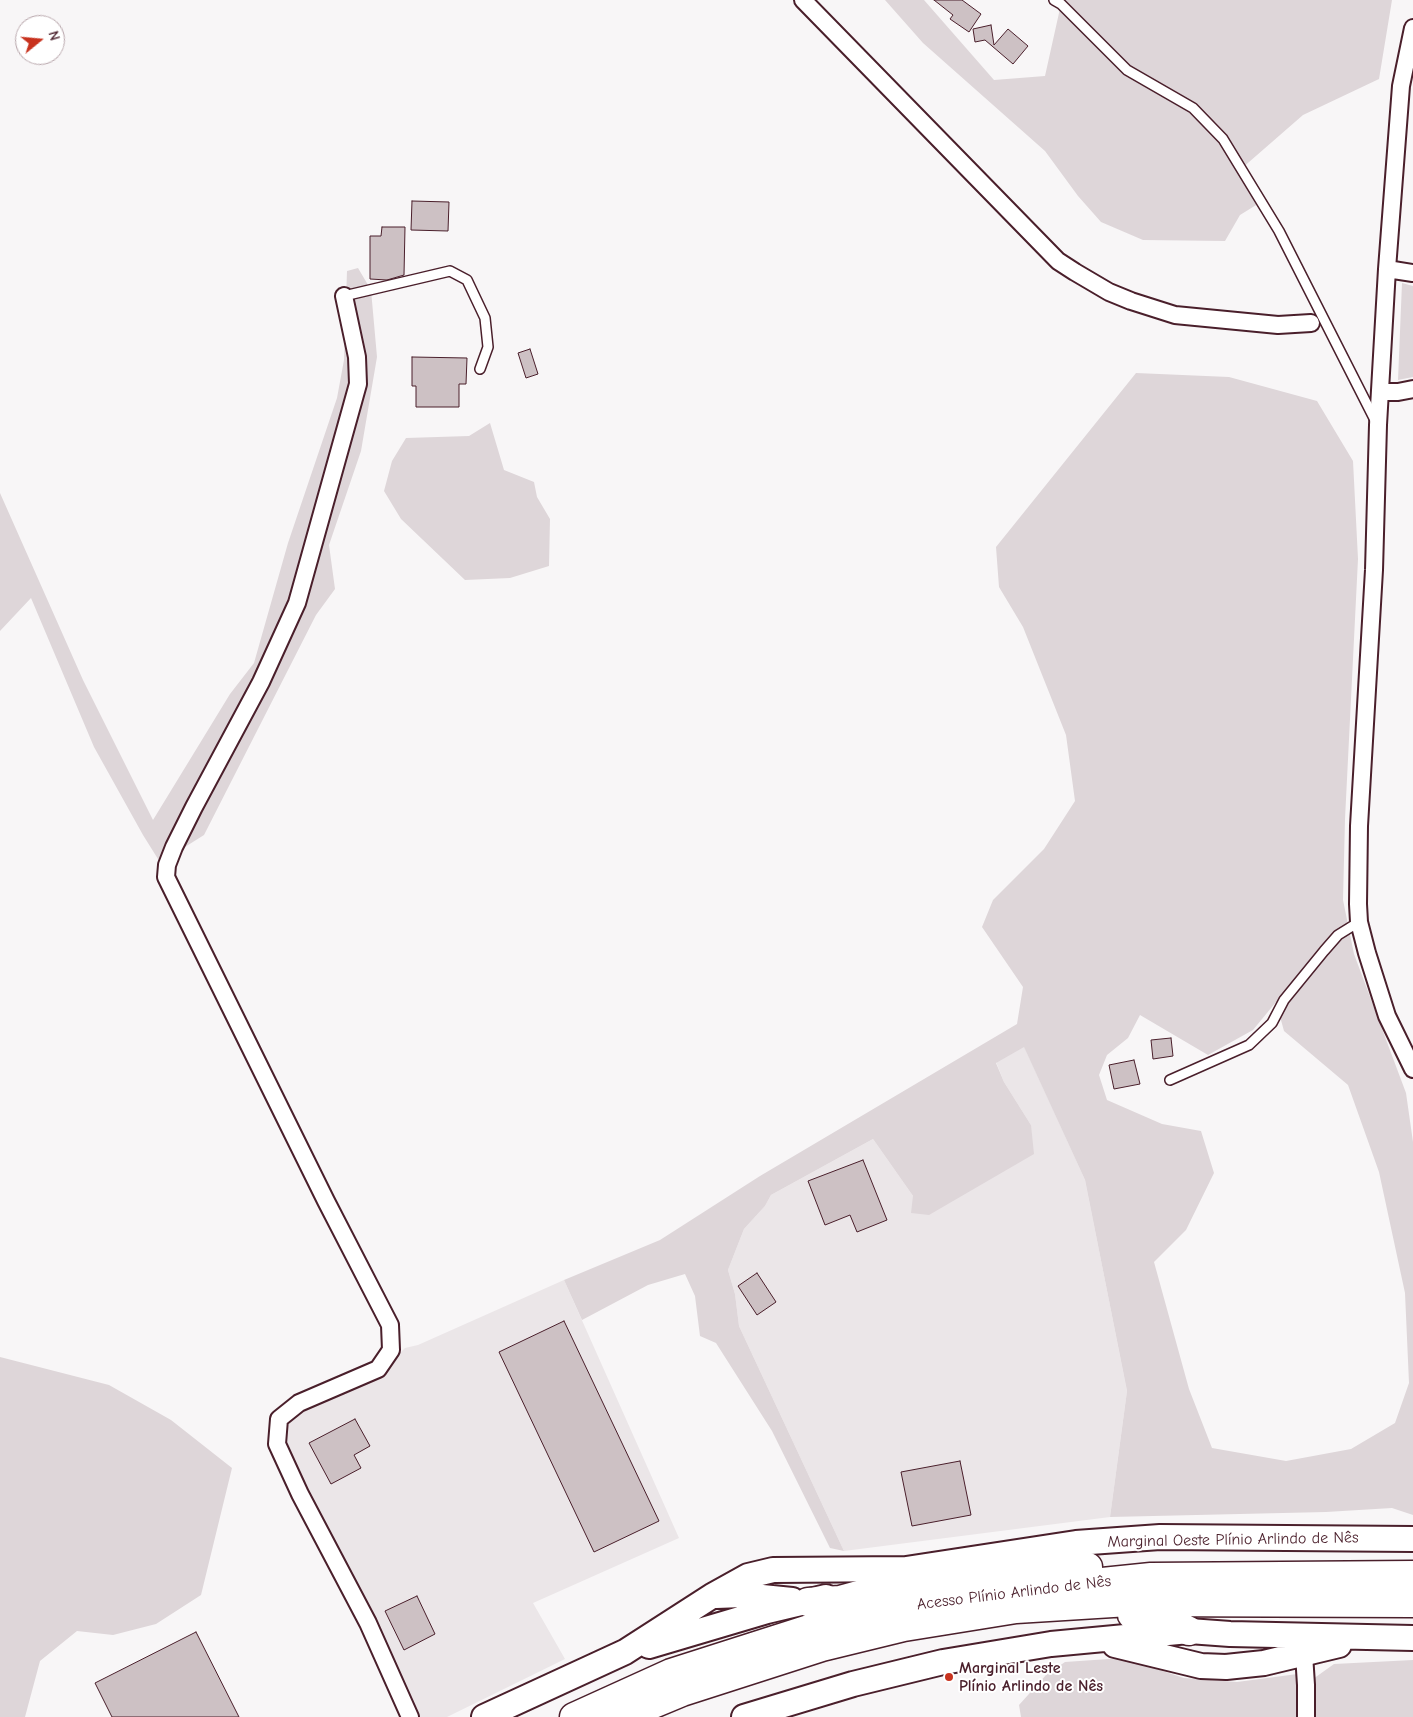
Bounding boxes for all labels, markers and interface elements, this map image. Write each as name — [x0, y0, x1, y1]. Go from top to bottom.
north arrow — [15, 15, 65, 65]
text: N — [44, 29, 63, 43]
street label: Marginal Oeste Plínio Arlindo de Nês — [1107, 1528, 1359, 1552]
street label: Acesso Plínio Arlindo de Nês — [916, 1572, 1112, 1614]
place label: Marginal Leste Plínio Arlindo de Nês — [959, 1658, 1103, 1696]
marker: Marginal Leste Plínio Arlindo de Nês — [943, 1671, 955, 1683]

